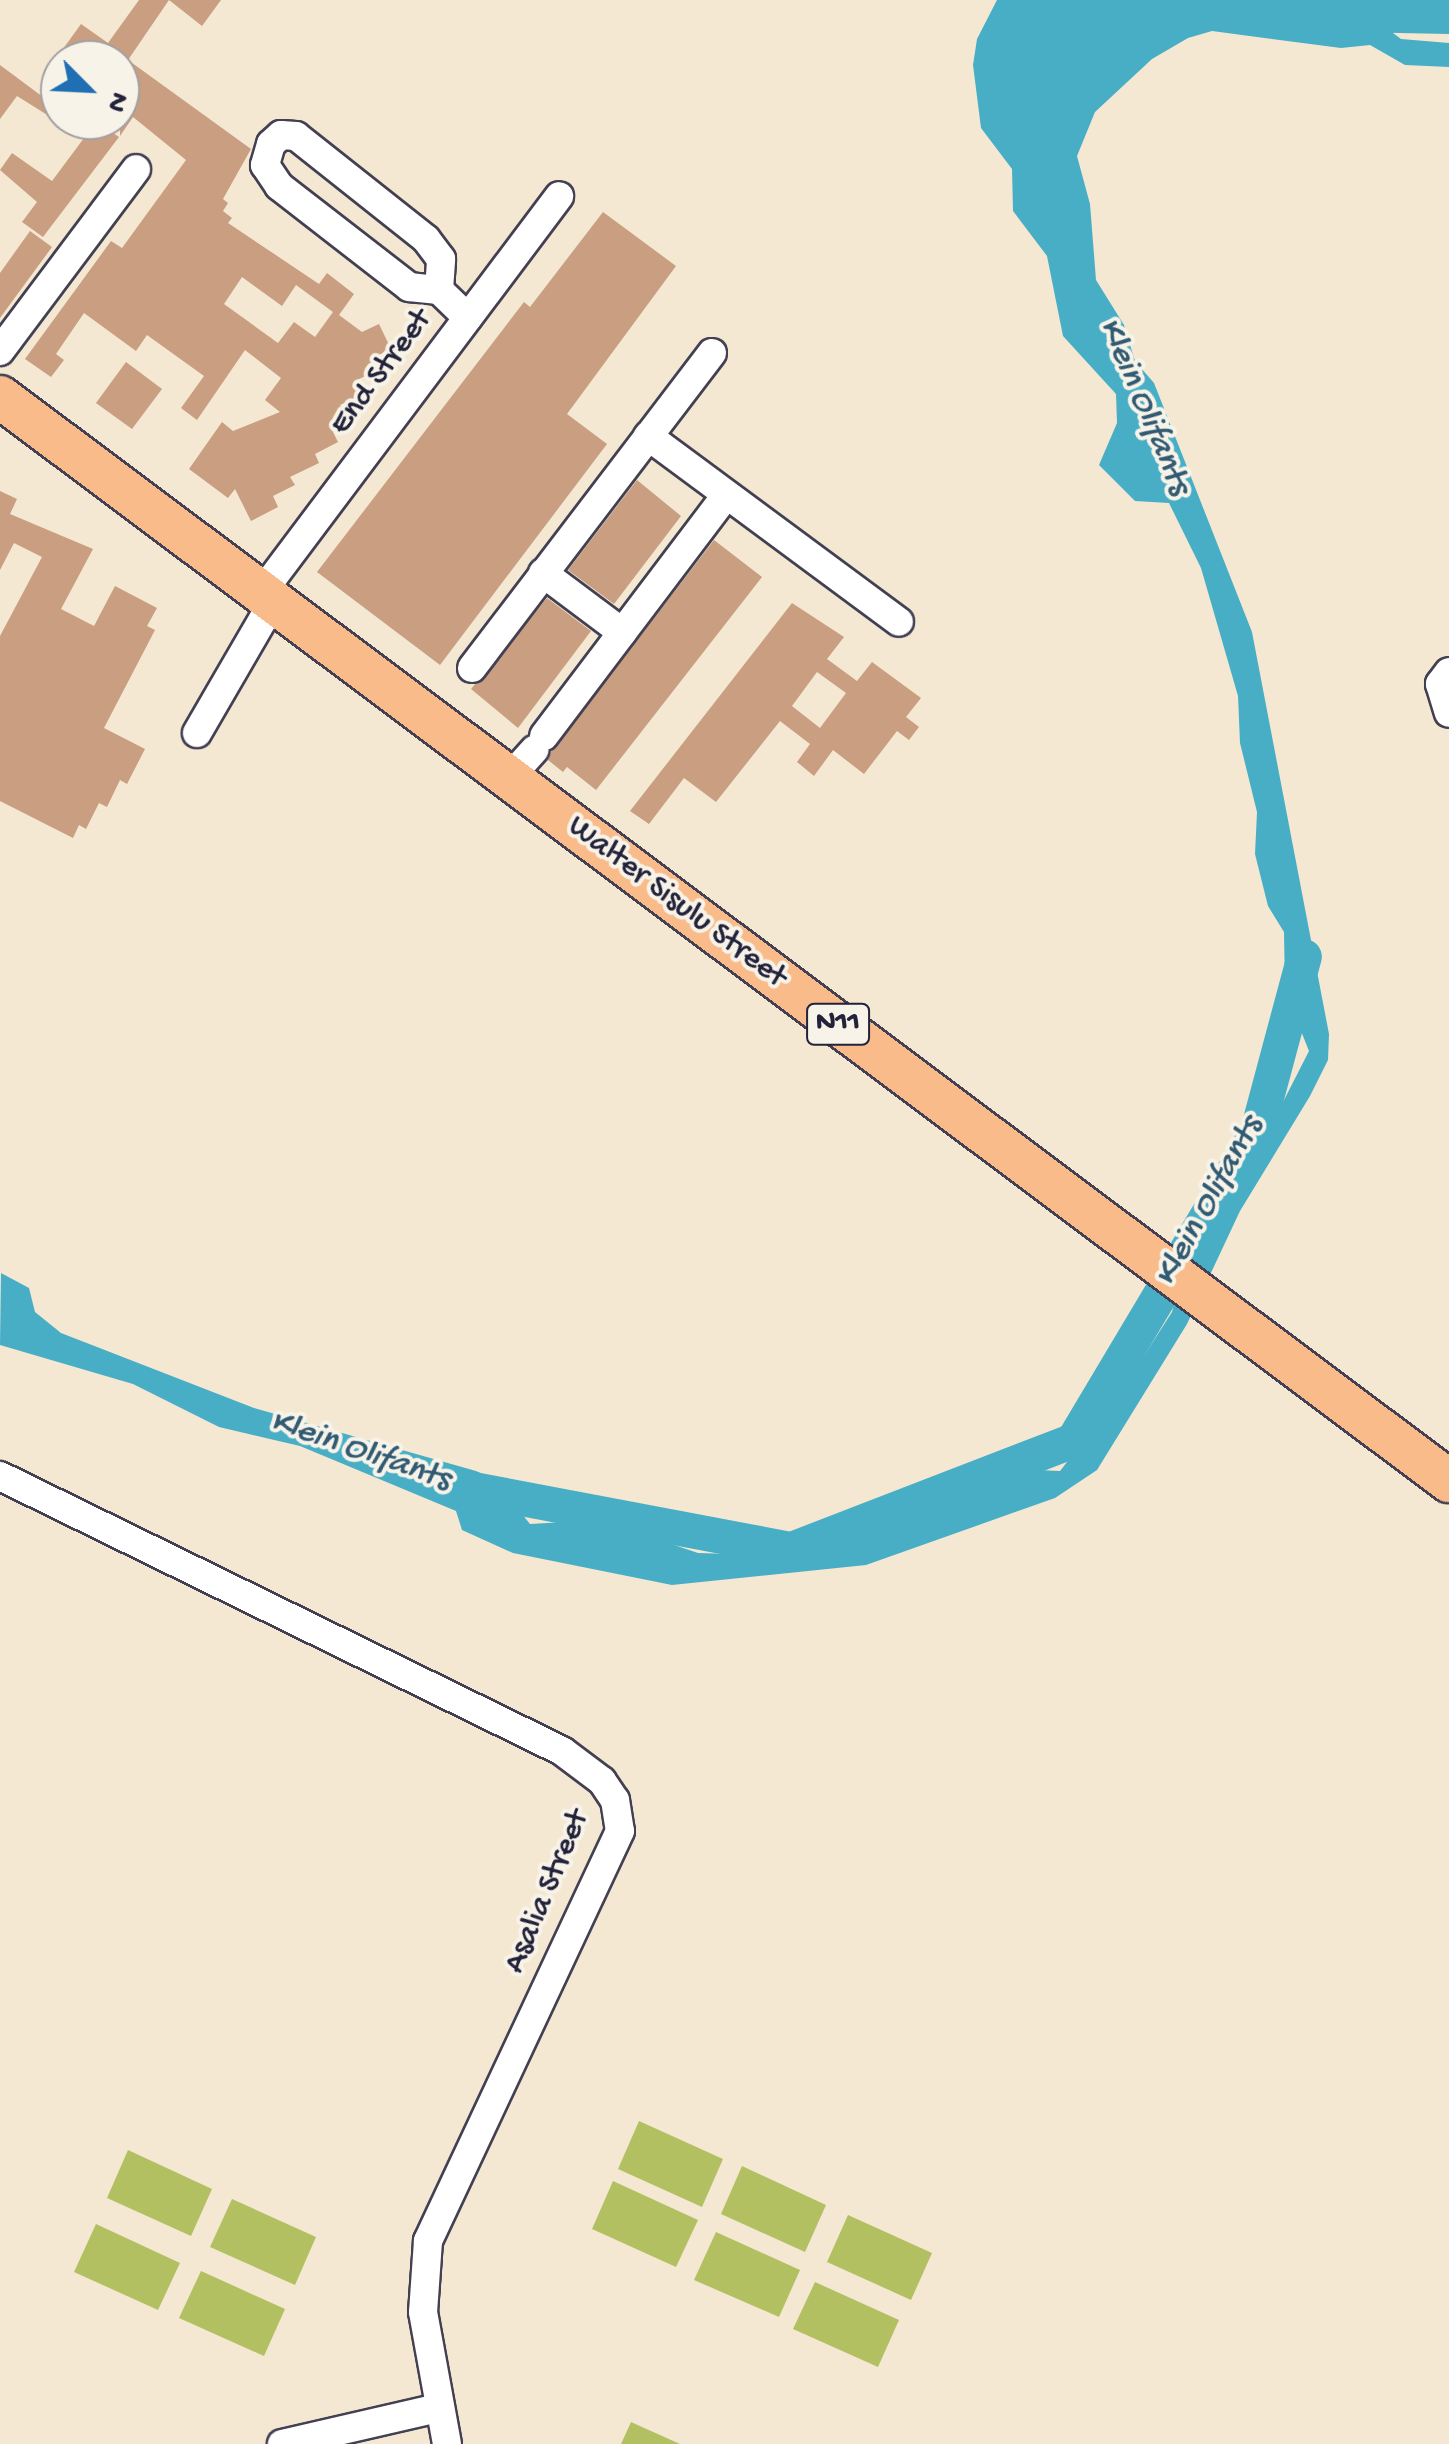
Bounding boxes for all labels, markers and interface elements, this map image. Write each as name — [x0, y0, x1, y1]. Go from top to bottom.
north arrow — [40, 40, 140, 140]
text: N — [97, 87, 135, 117]
street label: End Street — [322, 303, 442, 443]
water label: Klein Olifants — [1087, 312, 1199, 502]
street label: Walter Sisulu Street — [559, 808, 793, 998]
road number: N11 — [806, 999, 870, 1049]
water label: Klein Olifants — [1146, 1110, 1274, 1294]
water label: Klein Olifants — [264, 1402, 456, 1502]
street label: Asalia Street — [497, 1805, 599, 1979]

